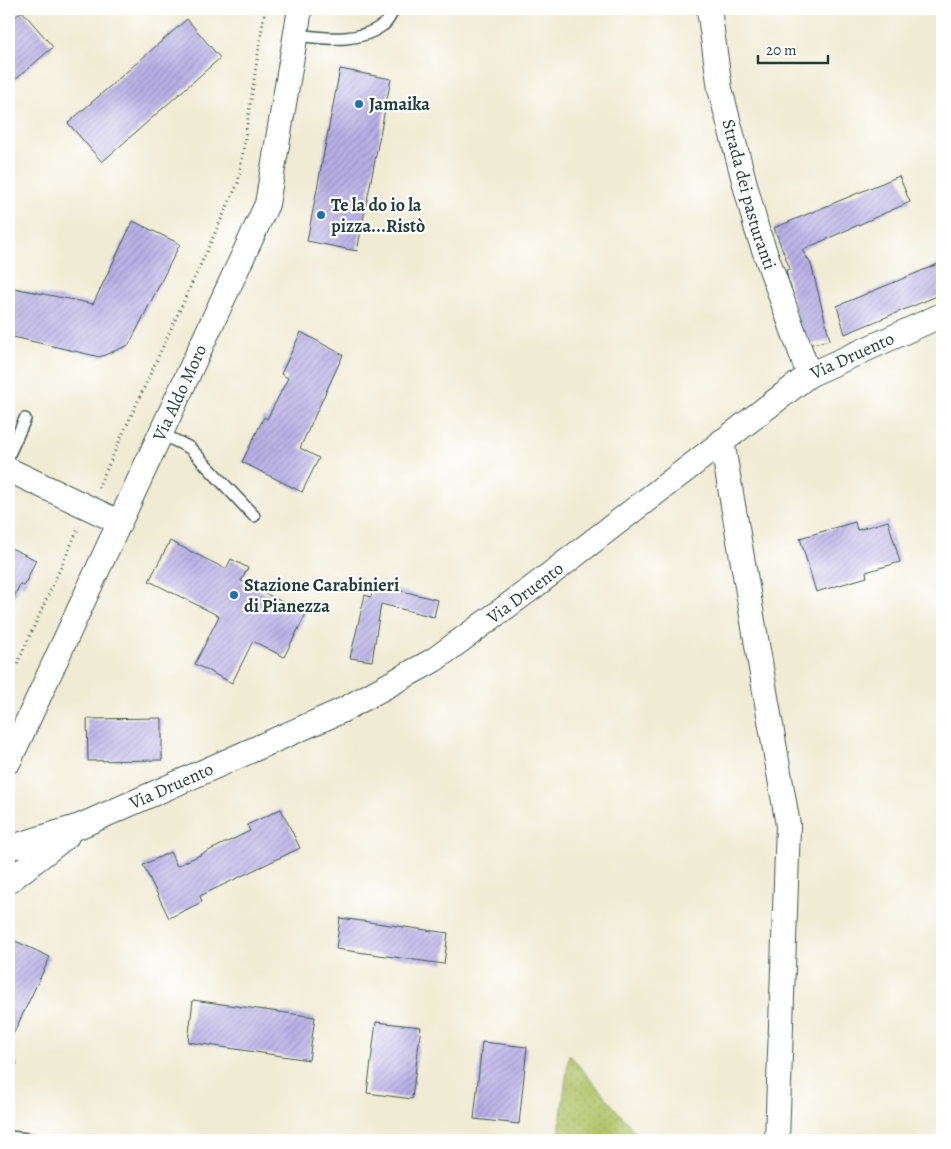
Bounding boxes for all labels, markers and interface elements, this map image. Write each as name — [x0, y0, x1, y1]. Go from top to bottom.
scale bar — [758, 32, 828, 64]
text: 20 m — [766, 40, 797, 60]
place label: Jamaika — [369, 92, 430, 116]
marker: Jamaika — [353, 98, 365, 110]
street label: Strada dei pasturanti — [716, 116, 782, 273]
place label: Te la do io la pizza...Ristò — [331, 193, 425, 238]
marker: Te la do io la pizza...Ristò — [315, 209, 327, 221]
street label: Via Druento — [806, 326, 898, 385]
street label: Via Aldo Moro — [147, 341, 212, 446]
street label: Via Druento — [481, 556, 568, 630]
place label: Stazione Carabinieri di Pianezza — [244, 573, 399, 618]
marker: Stazione Carabinieri di Pianezza — [228, 589, 240, 601]
street label: Via Druento — [125, 757, 217, 815]

